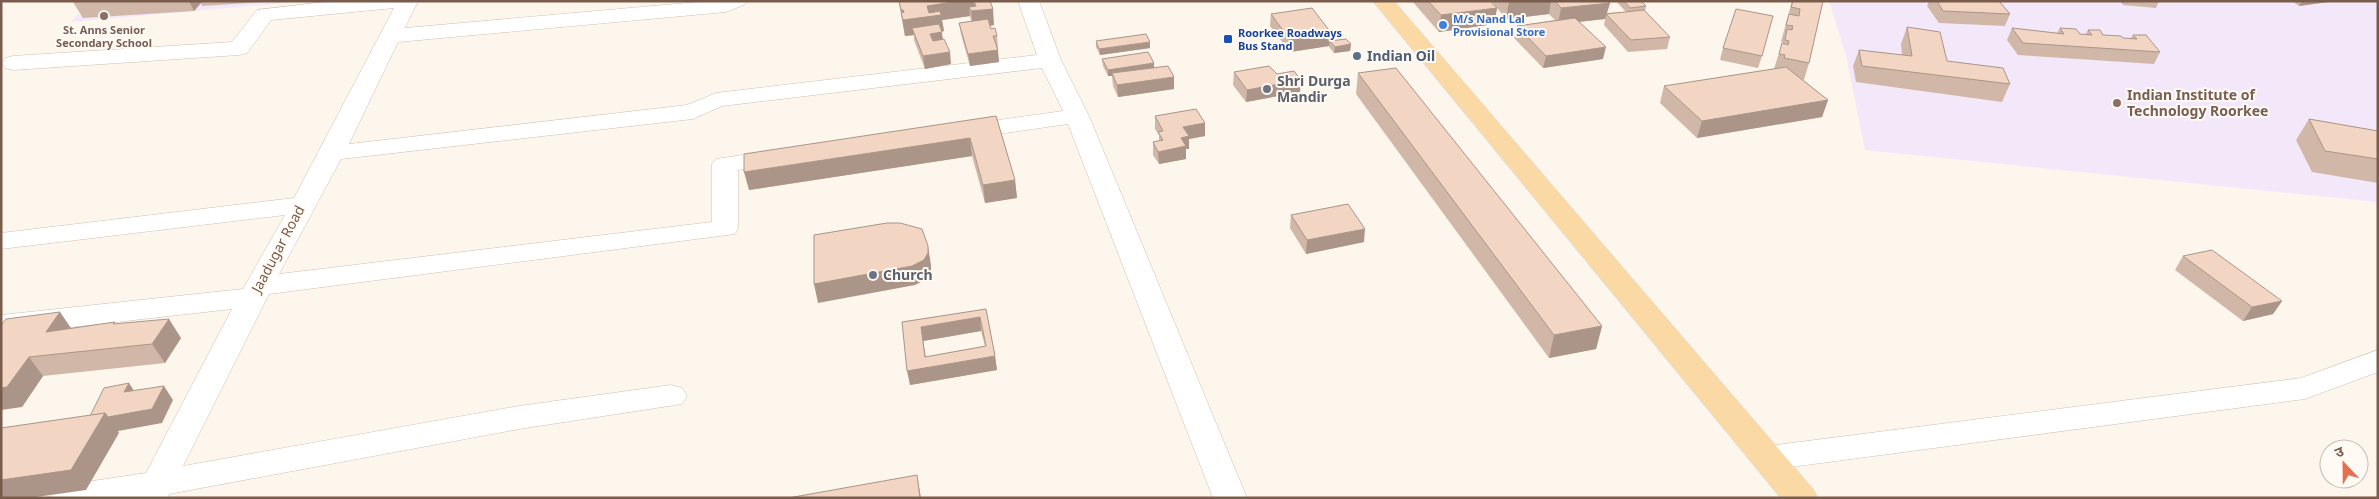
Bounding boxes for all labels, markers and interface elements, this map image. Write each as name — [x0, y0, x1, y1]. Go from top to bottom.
marker: St. Anns Senior Secondary School — [98, 10, 110, 22]
place label: M/s Nand Lal Provisional Store — [1453, 11, 1546, 39]
marker: M/s Nand Lal Provisional Store — [1437, 19, 1449, 31]
place label: St. Anns Senior Secondary School — [56, 22, 152, 50]
place label: Roorkee Roadways Bus Stand — [1238, 25, 1343, 53]
marker: Roorkee Roadways Bus Stand — [1222, 33, 1234, 45]
place label: Indian Oil — [1367, 46, 1435, 65]
marker: Indian Oil — [1351, 50, 1363, 62]
place label: Shri Durga Mandir — [1277, 71, 1351, 106]
marker: Shri Durga Mandir — [1261, 83, 1273, 95]
place label: Indian Institute of Technology Roorkee — [2127, 85, 2268, 120]
marker: Indian Institute of Technology Roorkee — [2111, 97, 2123, 109]
street label: Jaadugar Road — [246, 202, 309, 298]
place label: Church — [883, 265, 933, 284]
marker: Church — [867, 269, 879, 281]
north arrow — [2319, 439, 2369, 489]
text: उ — [2332, 441, 2347, 462]

